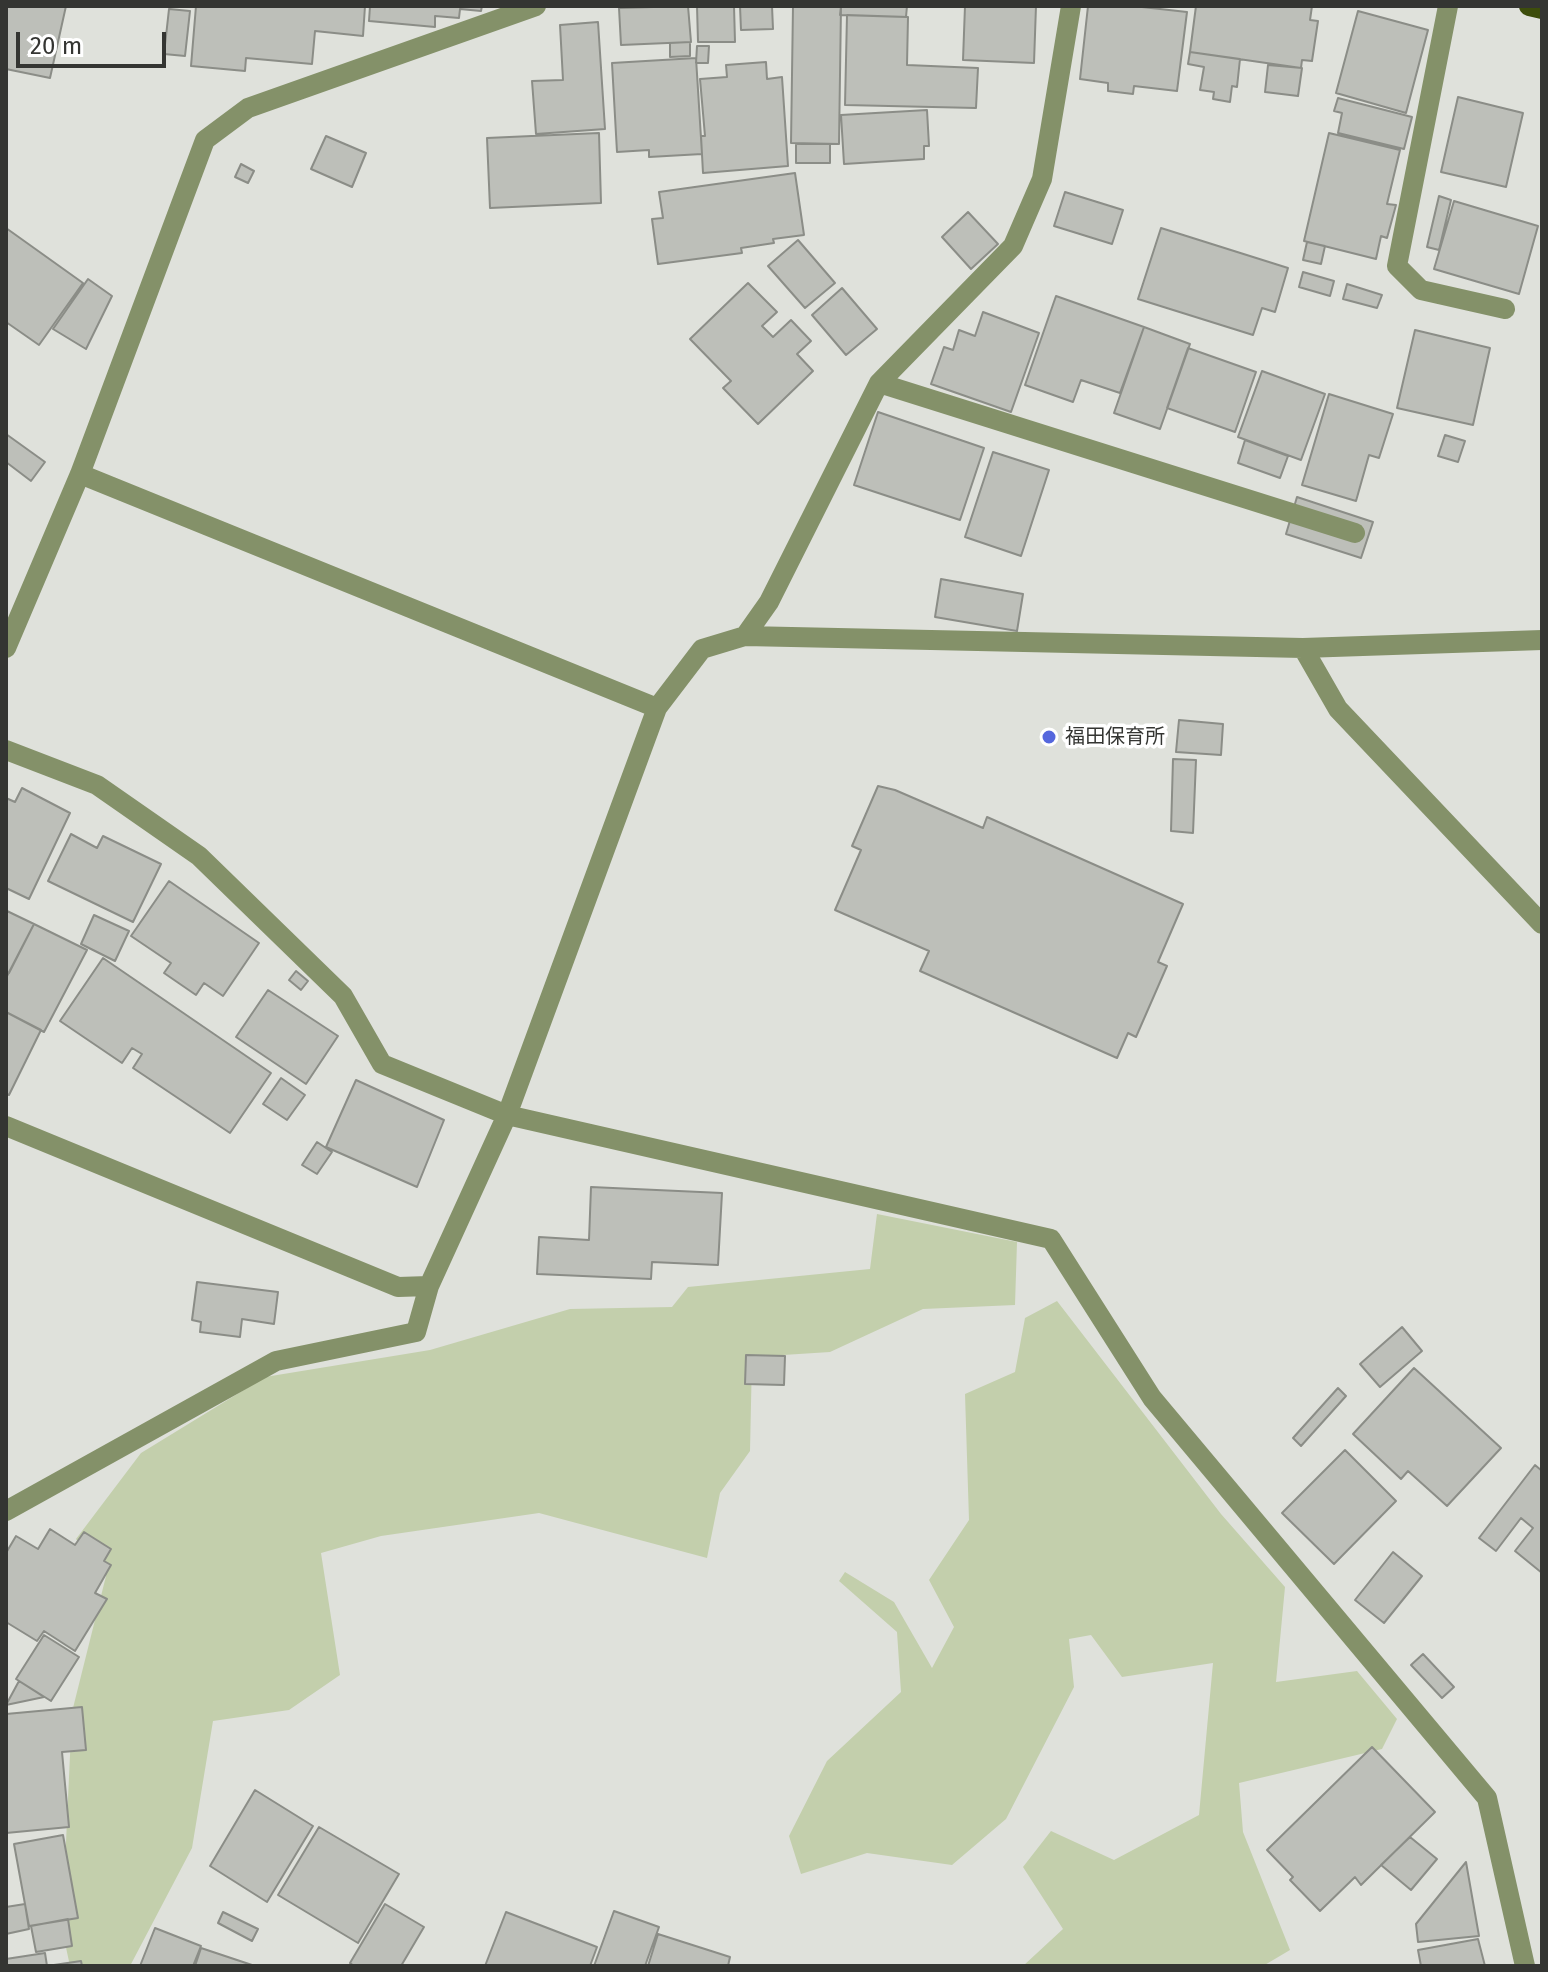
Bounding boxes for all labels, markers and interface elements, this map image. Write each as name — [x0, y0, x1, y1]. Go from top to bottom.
scale bar — [20, 16, 170, 66]
text: 20 m — [30, 32, 82, 60]
place label: 福田保育所 — [1065, 725, 1165, 749]
marker: 福田保育所 — [1040, 728, 1058, 746]

